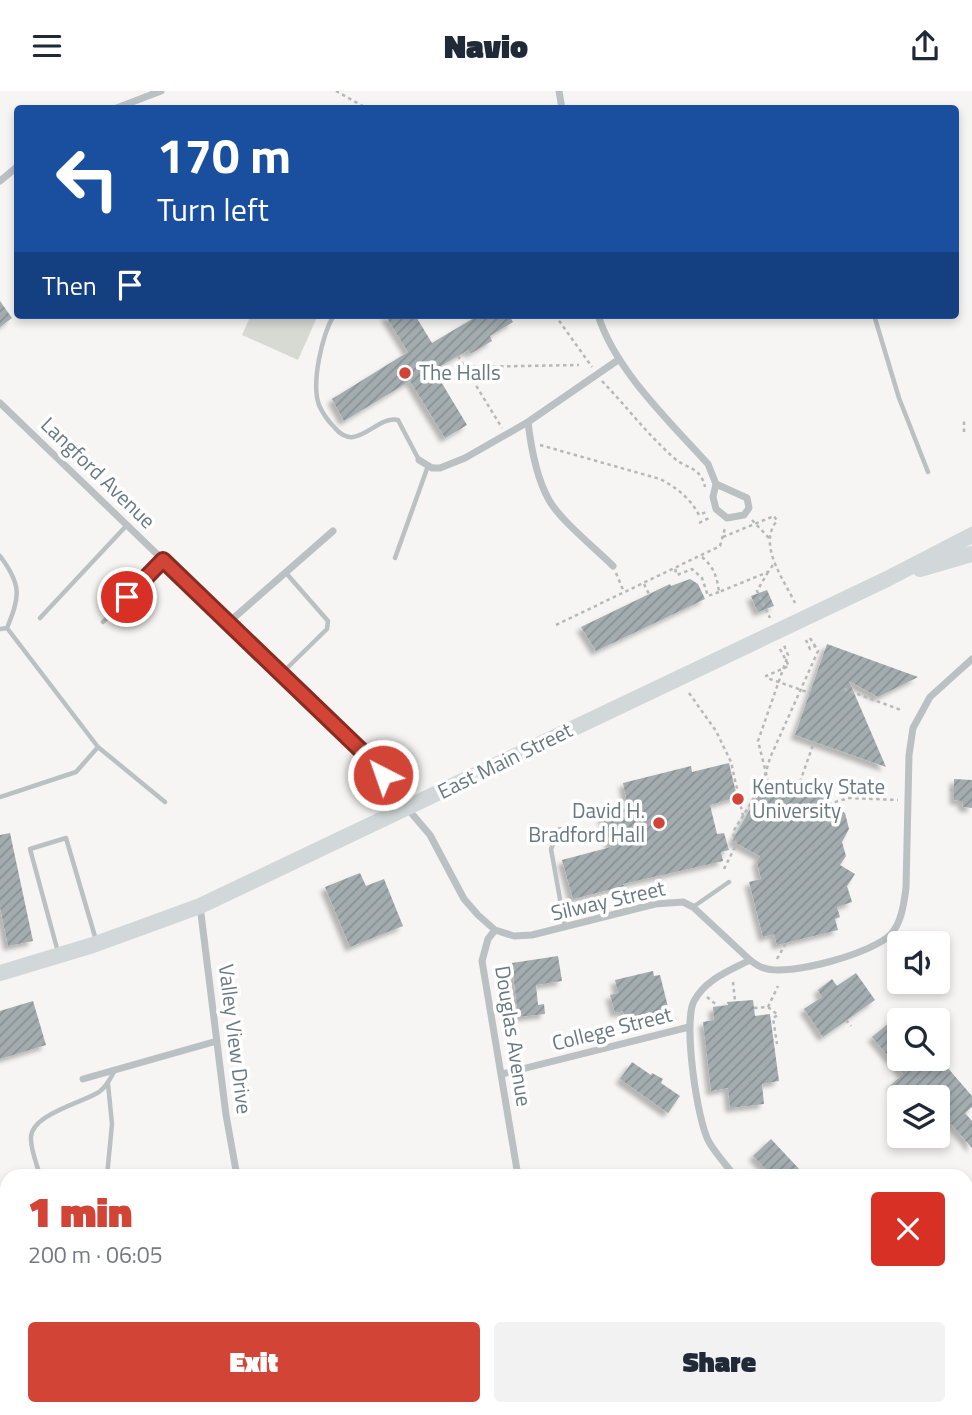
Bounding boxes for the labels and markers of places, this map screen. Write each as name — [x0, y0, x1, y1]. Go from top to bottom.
place label: The Halls — [419, 356, 501, 388]
marker: The Halls — [397, 365, 413, 381]
pin — [97, 567, 157, 627]
place label: Kentucky State University — [752, 770, 885, 826]
marker: Kentucky State University — [730, 791, 746, 807]
place label: David H. Bradford Hall — [528, 794, 645, 850]
marker: David H. Bradford Hall — [651, 815, 667, 831]

